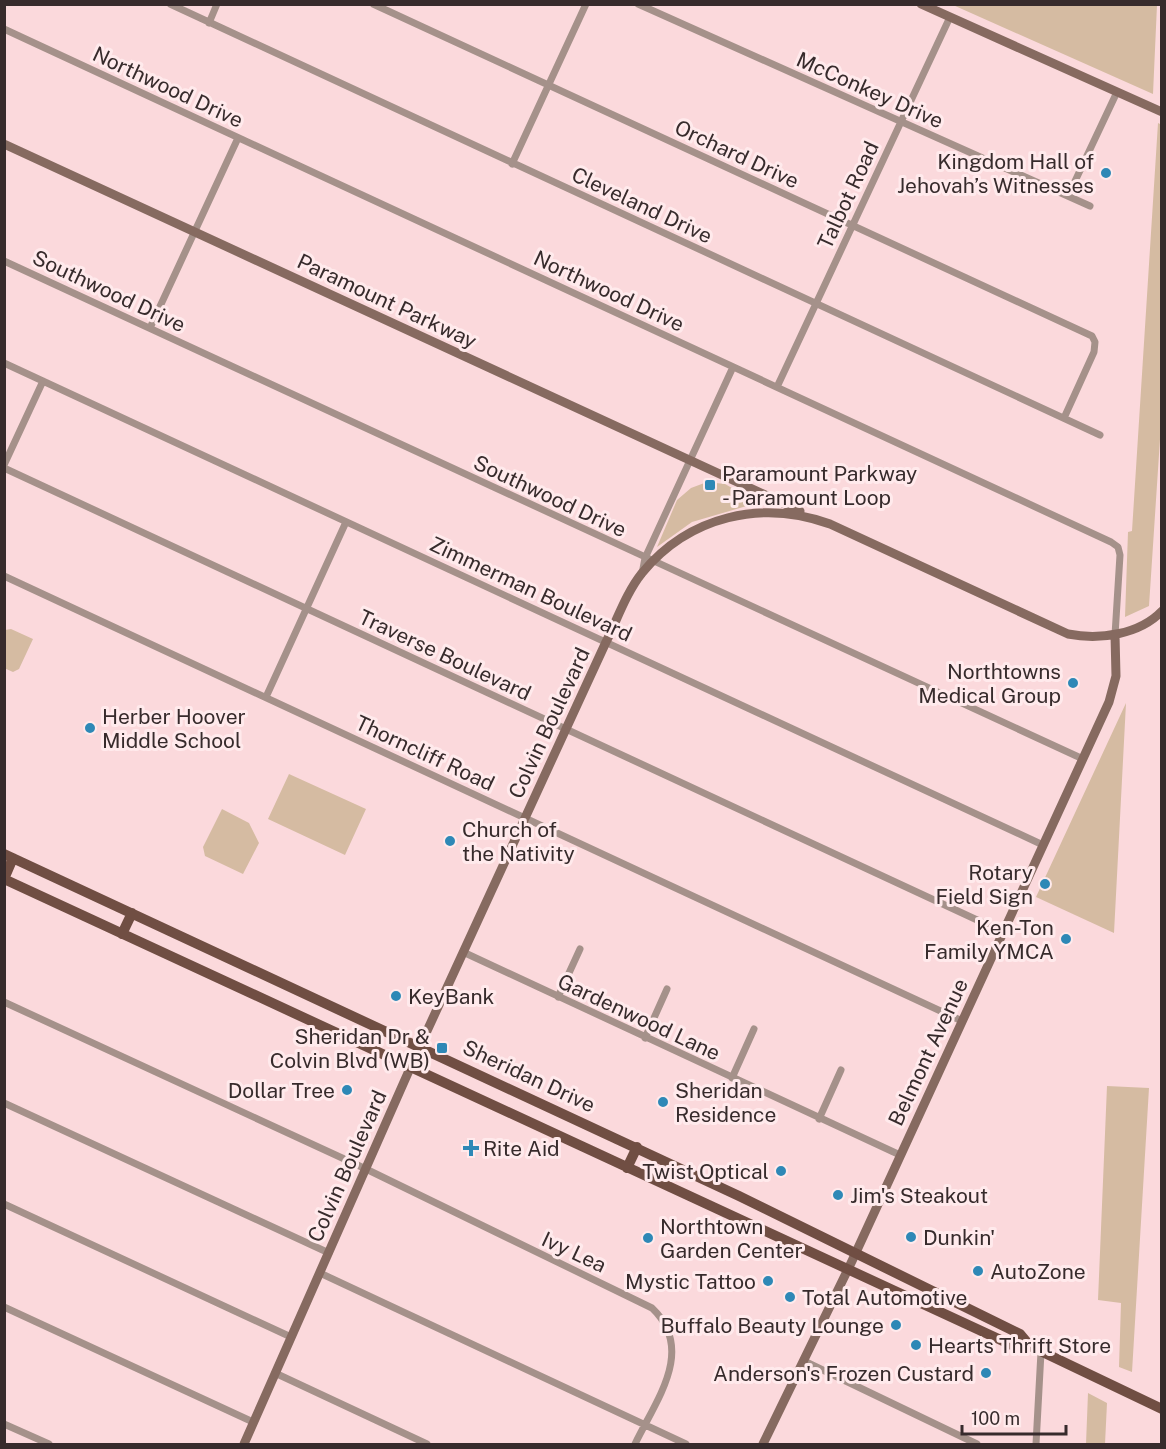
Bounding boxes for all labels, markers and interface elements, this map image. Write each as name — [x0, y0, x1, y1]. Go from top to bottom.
street label: Northwood Drive — [89, 41, 247, 133]
street label: McConkey Drive — [793, 46, 947, 134]
street label: Orchard Drive — [671, 114, 803, 194]
street label: Talbot Road — [812, 137, 884, 253]
place label: Kingdom Hall of Jehovah’s Witnesses — [897, 149, 1094, 198]
street label: Cleveland Drive — [568, 162, 716, 248]
marker: Kingdom Hall of Jehovah’s Witnesses — [1099, 166, 1113, 180]
street label: Southwood Drive — [29, 245, 189, 337]
street label: Northwood Drive — [530, 245, 688, 337]
street label: Paramount Parkway — [293, 248, 481, 354]
street label: Southwood Drive — [470, 450, 630, 542]
place label: Paramount Parkway - Paramount Loop — [722, 461, 917, 510]
marker: Paramount Parkway - Paramount Loop — [703, 478, 717, 492]
street label: Zimmerman Boulevard — [426, 531, 636, 647]
street label: Traverse Boulevard — [355, 604, 535, 706]
street label: Colvin Boulevard — [503, 644, 595, 802]
place label: Northtowns Medical Group — [918, 659, 1061, 708]
marker: Northtowns Medical Group — [1066, 676, 1080, 690]
place label: Herber Hoover Middle School — [102, 704, 246, 753]
street label: Thorncliff Road — [352, 710, 498, 796]
marker: Herber Hoover Middle School — [83, 721, 97, 735]
place label: Church of the Nativity — [462, 817, 575, 866]
marker: Church of the Nativity — [443, 834, 457, 848]
place label: Rotary Field Sign — [936, 860, 1033, 909]
marker: Rotary Field Sign — [1038, 877, 1052, 891]
place label: Ken-Ton Family YMCA — [924, 915, 1054, 964]
marker: Ken-Ton Family YMCA — [1059, 932, 1073, 946]
street label: Gardenwood Lane — [554, 968, 724, 1066]
street label: Belmont Avenue — [883, 974, 973, 1130]
place label: KeyBank — [408, 984, 495, 1009]
marker: KeyBank — [389, 989, 403, 1003]
place label: Sheridan Dr & Colvin Blvd (WB) — [270, 1024, 430, 1073]
street label: Sheridan Drive — [459, 1034, 599, 1118]
marker: Sheridan Dr & Colvin Blvd (WB) — [435, 1041, 449, 1055]
place label: Dollar Tree — [228, 1078, 335, 1103]
place label: Sheridan Residence — [675, 1078, 776, 1127]
marker: Dollar Tree — [340, 1083, 354, 1097]
street label: Colvin Boulevard — [302, 1086, 392, 1246]
marker: Sheridan Residence — [656, 1095, 670, 1109]
place label: Rite Aid — [483, 1136, 560, 1161]
marker: Rite Aid — [464, 1141, 478, 1155]
place label: Twist Optical — [642, 1159, 769, 1184]
marker: Twist Optical — [774, 1164, 788, 1178]
place label: Jim's Steakout — [850, 1183, 988, 1208]
marker: Jim's Steakout — [831, 1188, 845, 1202]
place label: Northtown Garden Center — [660, 1214, 803, 1263]
place label: Dunkin' — [923, 1225, 995, 1250]
street label: Ivy Lea — [538, 1226, 610, 1278]
marker: Dunkin' — [904, 1230, 918, 1244]
marker: Northtown Garden Center — [641, 1231, 655, 1245]
place label: AutoZone — [990, 1259, 1086, 1284]
marker: AutoZone — [971, 1264, 985, 1278]
place label: Mystic Tattoo — [625, 1269, 756, 1294]
marker: Mystic Tattoo — [761, 1274, 775, 1288]
place label: Total Automotive — [802, 1285, 967, 1310]
marker: Total Automotive — [783, 1290, 797, 1304]
place label: Buffalo Beauty Lounge — [660, 1313, 884, 1338]
marker: Buffalo Beauty Lounge — [889, 1318, 903, 1332]
place label: Hearts Thrift Store — [928, 1333, 1111, 1358]
marker: Hearts Thrift Store — [909, 1338, 923, 1352]
place label: Anderson's Frozen Custard — [713, 1361, 974, 1386]
marker: Anderson's Frozen Custard — [979, 1366, 993, 1380]
scale bar — [962, 1398, 1066, 1436]
text: 100 m — [971, 1408, 1020, 1429]

